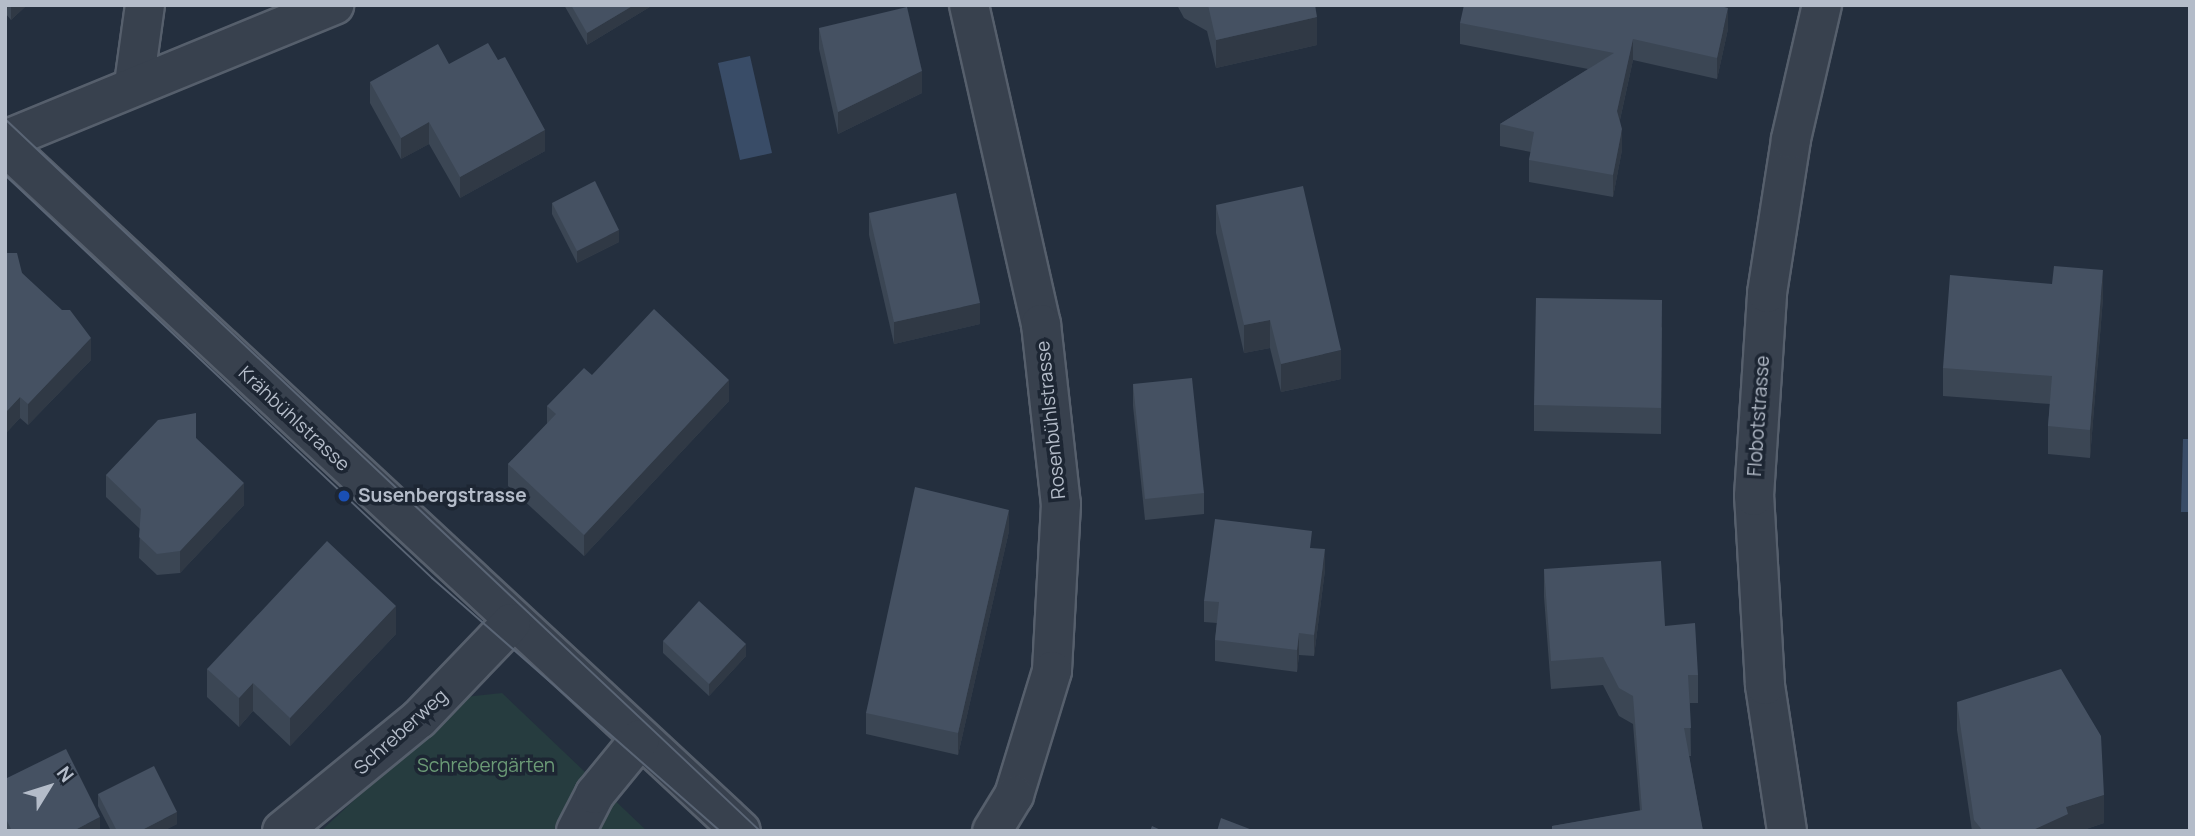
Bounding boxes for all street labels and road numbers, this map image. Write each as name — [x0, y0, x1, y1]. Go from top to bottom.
street label: Rosenbühlstrasse — [1031, 340, 1071, 500]
street label: Flobotstrasse — [1743, 355, 1775, 477]
street label: Krähbühlstrasse — [234, 362, 354, 476]
street label: Schreberweg — [350, 684, 452, 780]

